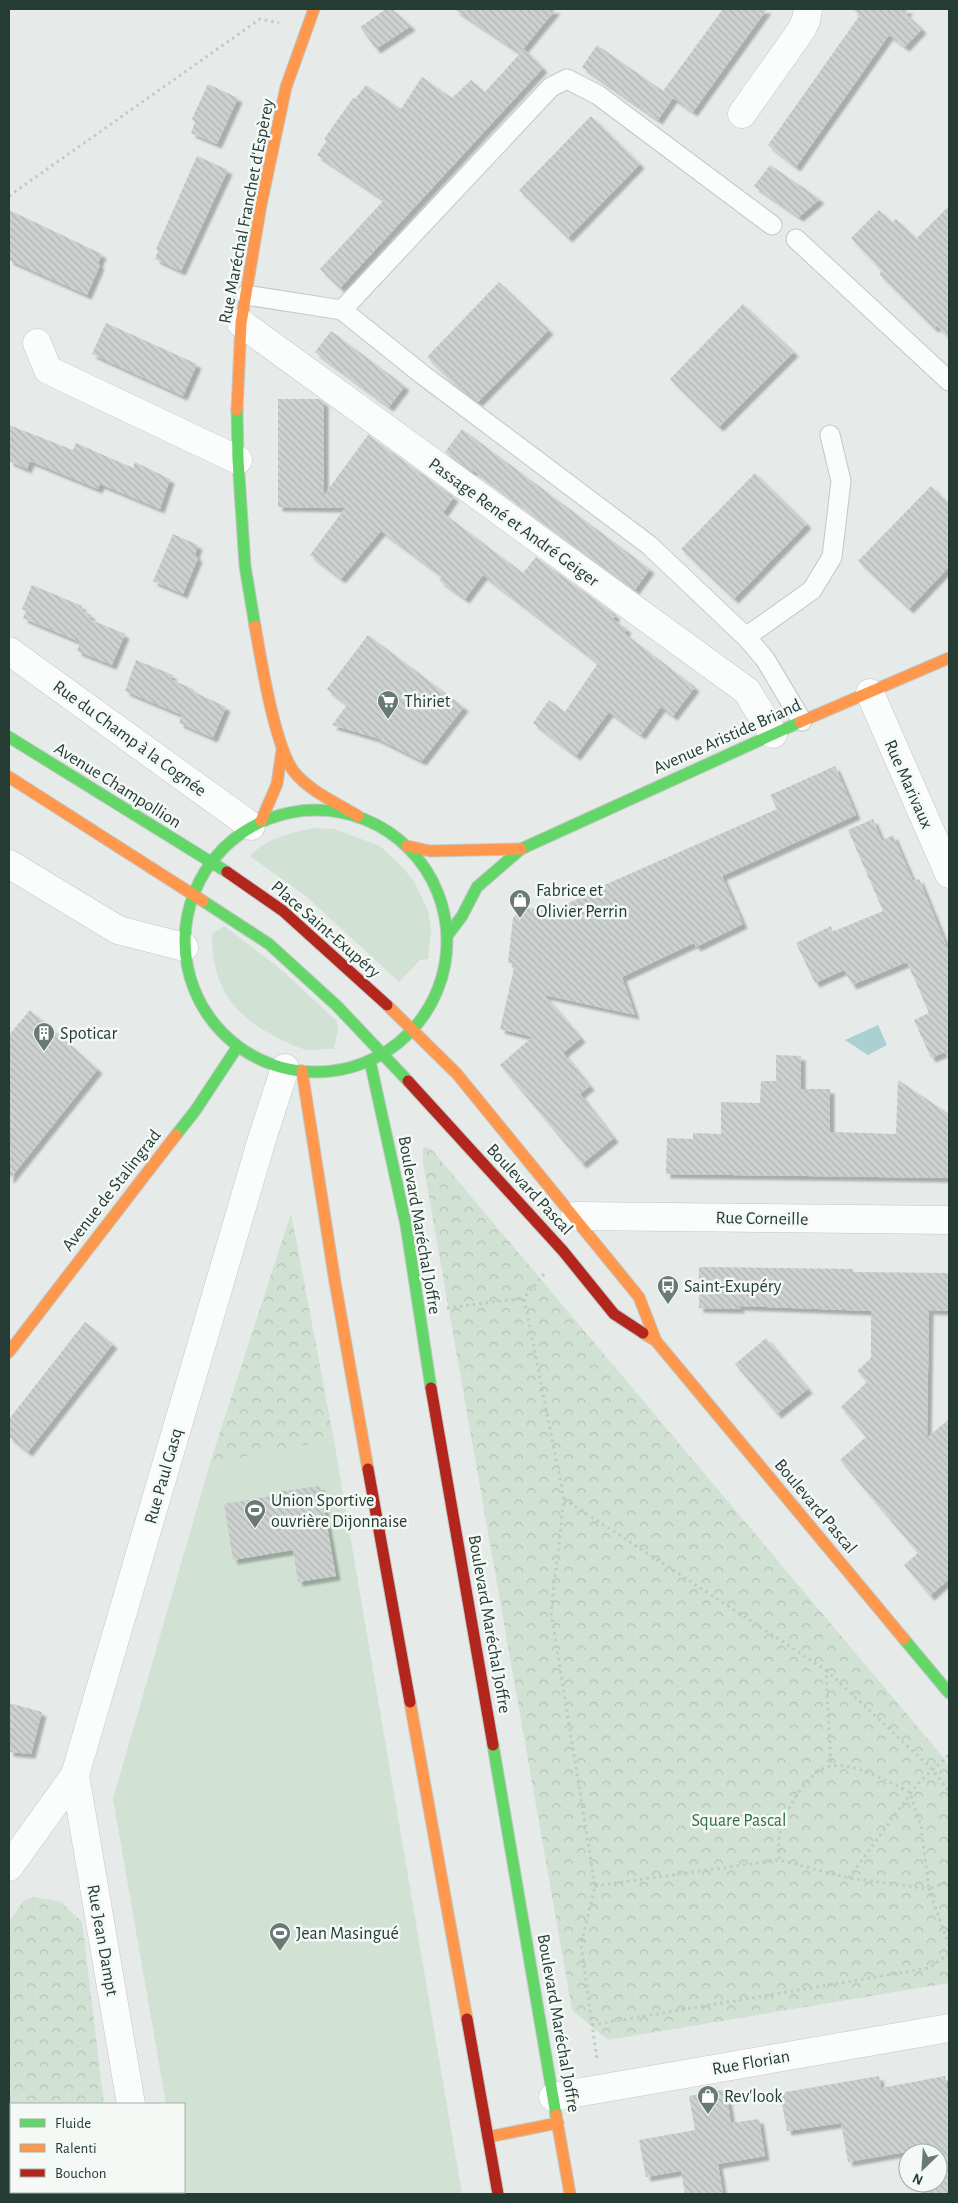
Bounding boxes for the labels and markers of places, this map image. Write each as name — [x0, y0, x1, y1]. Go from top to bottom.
supermarket icon: Thiriet — [376, 689, 400, 720]
place label: Thiriet — [404, 693, 451, 711]
place label: Fabrice et Olivier Perrin — [536, 882, 627, 921]
shop icon: Fabrice et Olivier Perrin — [508, 888, 532, 919]
building icon: Spoticar — [32, 1021, 56, 1052]
place label: Spoticar — [60, 1025, 117, 1043]
bus stop icon: Saint-Exupéry — [656, 1274, 680, 1305]
place label: Saint-Exupéry — [684, 1278, 782, 1296]
place label: Union Sportive ouvrière Dijonnaise — [271, 1492, 407, 1531]
sports icon: Union Sportive ouvrière Dijonnaise — [243, 1498, 267, 1529]
sports icon: Jean Masingué — [268, 1921, 292, 1952]
place label: Jean Masingué — [296, 1925, 399, 1943]
shop icon: Rev'look — [696, 2084, 720, 2115]
place label: Rev'look — [724, 2088, 783, 2106]

